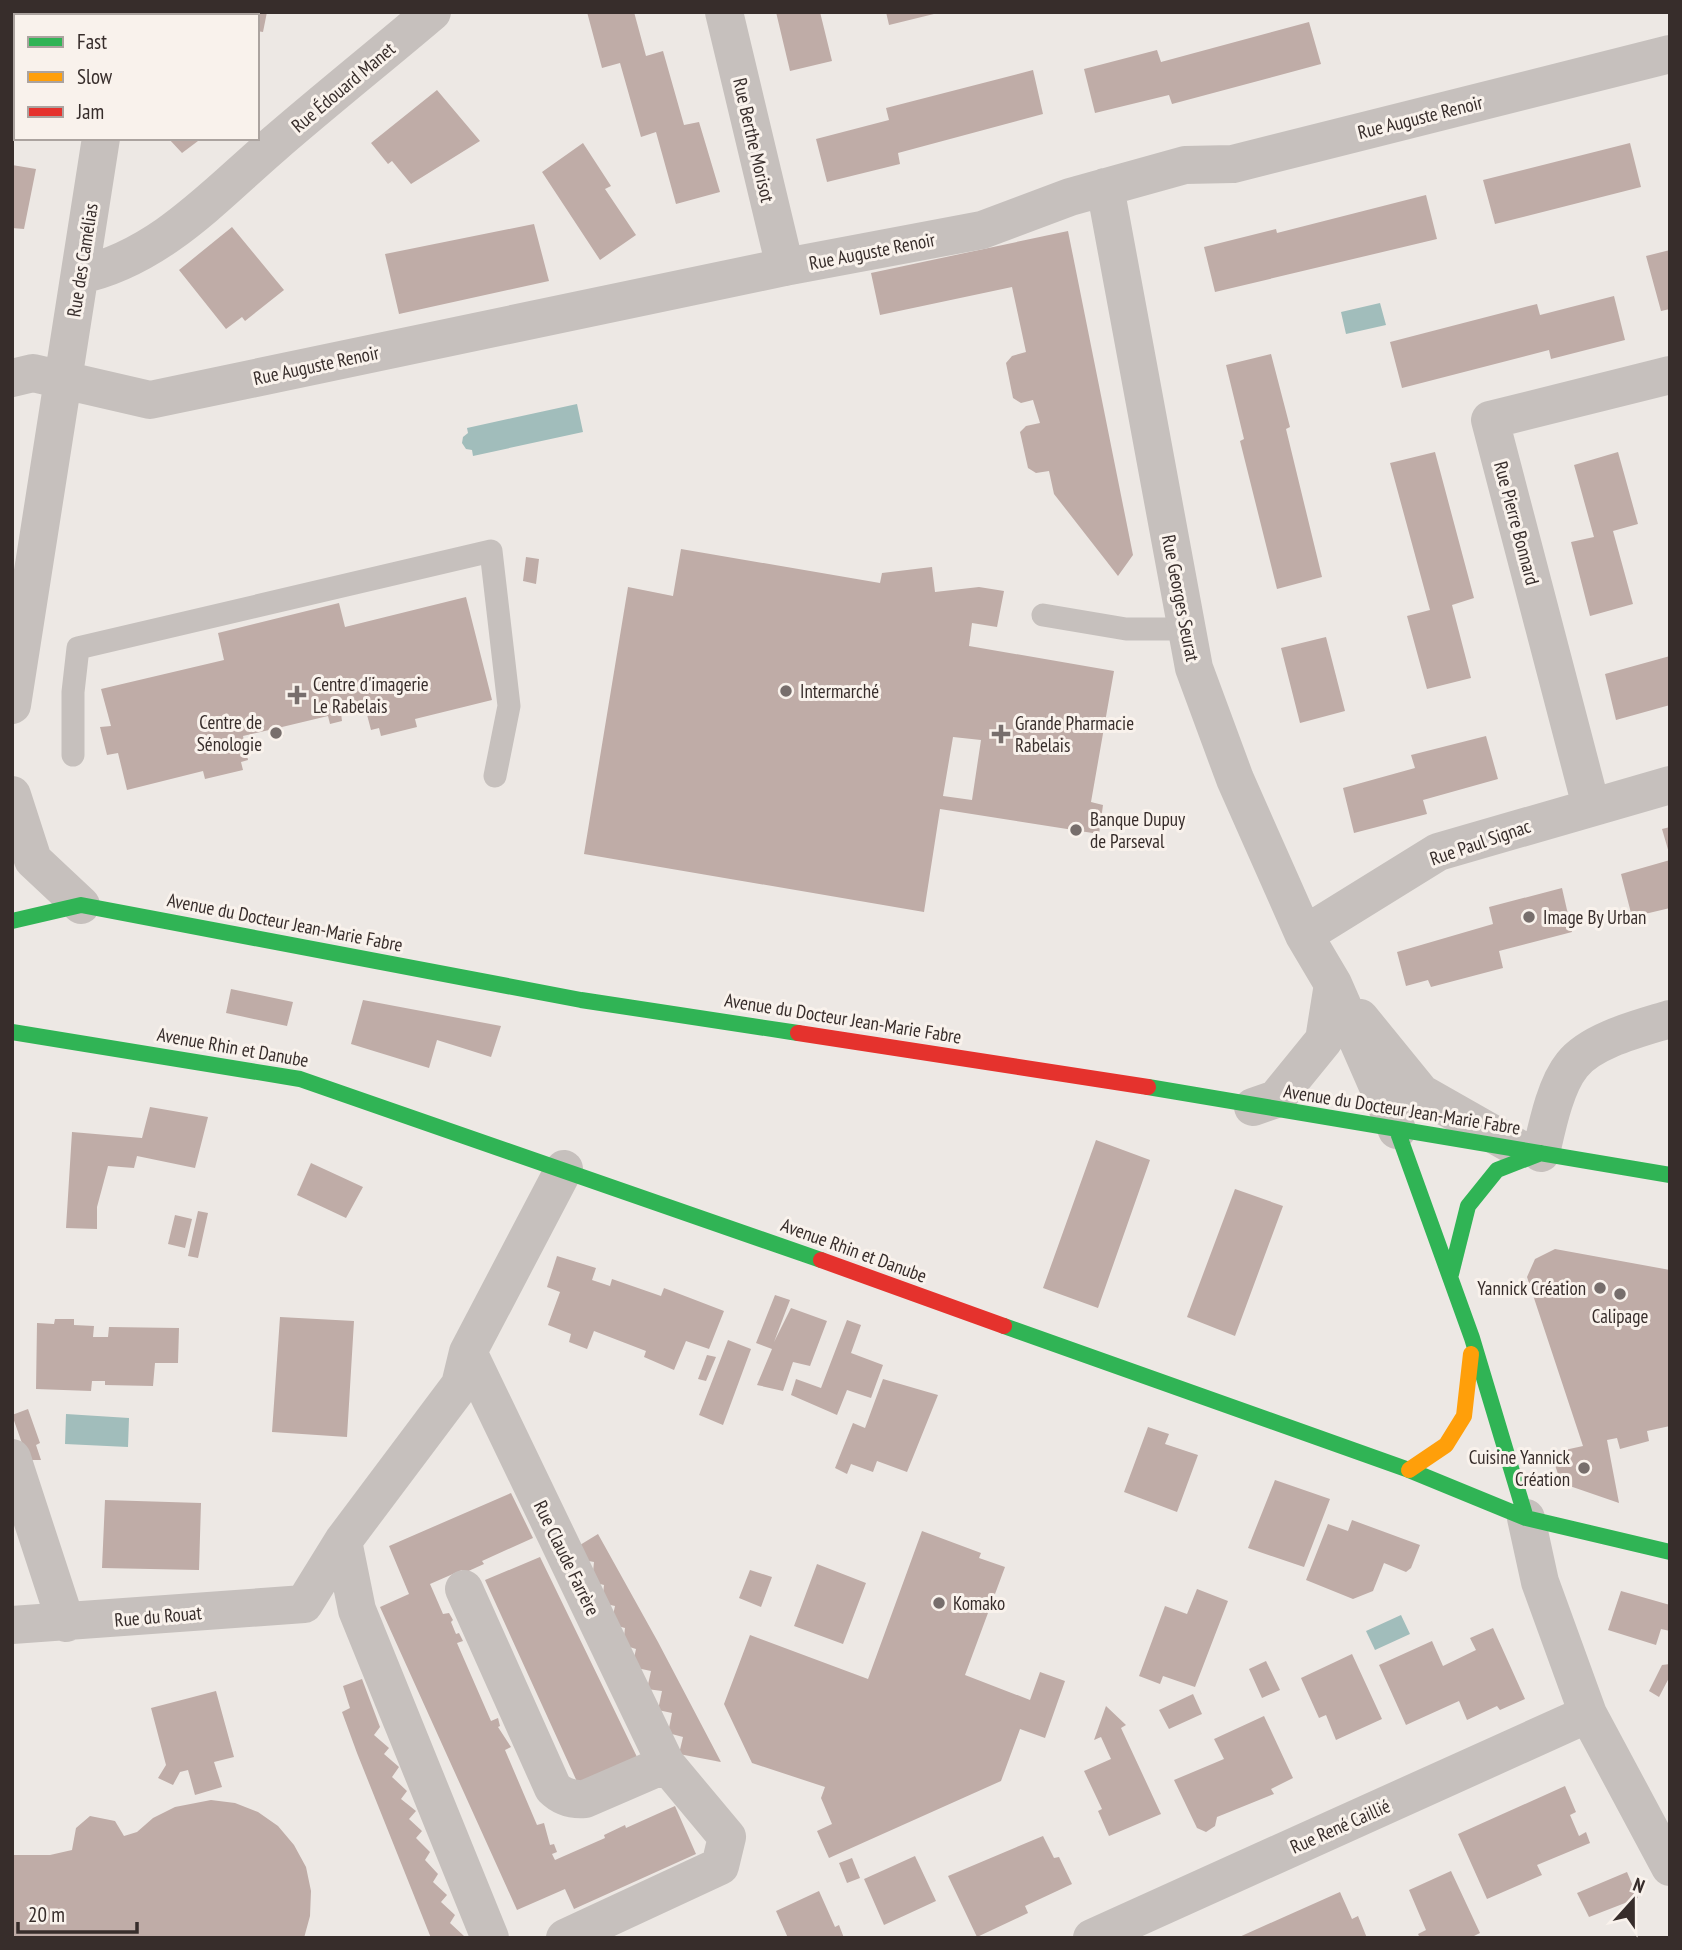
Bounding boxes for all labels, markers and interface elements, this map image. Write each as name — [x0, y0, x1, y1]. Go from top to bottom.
legend — [14, 14, 259, 140]
text: Fast — [77, 28, 107, 55]
street label: Rue Édouard Manet — [286, 36, 400, 137]
text: Slow — [77, 63, 113, 90]
street label: Rue Berthe Morisot — [728, 76, 780, 205]
street label: Rue Auguste Renoir — [1355, 90, 1486, 144]
text: Jam — [76, 98, 104, 125]
street label: Rue des Camélias — [61, 202, 103, 318]
street label: Rue Auguste Renoir — [807, 227, 938, 275]
street label: Rue Auguste Renoir — [251, 340, 382, 390]
street label: Rue Pierre Bonnard — [1489, 459, 1545, 587]
street label: Rue Georges Seurat — [1157, 533, 1205, 664]
place label: Centre d'imagerie Le Rabelais — [313, 672, 429, 718]
place label: Intermarché — [800, 679, 879, 703]
marker: Intermarché — [778, 683, 794, 699]
marker: Centre d'imagerie Le Rabelais — [287, 685, 307, 705]
place label: Centre de Sénologie — [197, 710, 262, 756]
place label: Grande Pharmacie Rabelais — [1015, 711, 1134, 757]
marker: Centre de Sénologie — [268, 725, 284, 741]
marker: Grande Pharmacie Rabelais — [993, 726, 1009, 742]
place label: Banque Dupuy de Parseval — [1090, 807, 1186, 853]
street label: Rue Paul Signac — [1427, 814, 1534, 870]
marker: Banque Dupuy de Parseval — [1068, 822, 1084, 838]
street label: Avenue du Docteur Jean-Marie Fabre — [165, 887, 405, 957]
place label: Image By Urban — [1543, 905, 1646, 929]
marker: Image By Urban — [1521, 909, 1537, 925]
street label: Avenue du Docteur Jean-Marie Fabre — [723, 987, 963, 1049]
street label: Avenue Rhin et Danube — [155, 1022, 311, 1072]
street label: Avenue du Docteur Jean-Marie Fabre — [1282, 1078, 1522, 1140]
street label: Avenue Rhin et Danube — [778, 1212, 930, 1288]
place label: Yannick Création — [1477, 1276, 1586, 1300]
marker: Yannick Création — [1592, 1280, 1608, 1296]
marker: Calipage — [1612, 1286, 1628, 1302]
place label: Calipage — [1592, 1304, 1648, 1328]
place label: Cuisine Yannick Création — [1469, 1445, 1571, 1491]
marker: Cuisine Yannick Création — [1576, 1460, 1592, 1476]
street label: Rue Claude Farrère — [529, 1497, 605, 1620]
place label: Komako — [953, 1591, 1005, 1615]
marker: Komako — [931, 1595, 947, 1611]
street label: Rue du Rouat — [113, 1600, 203, 1632]
street label: Rue René Caillié — [1286, 1793, 1394, 1859]
north arrow — [1598, 1866, 1668, 1936]
text: N — [1630, 1872, 1648, 1898]
scale bar — [18, 1890, 136, 1934]
text: 20 m — [28, 1901, 65, 1928]

